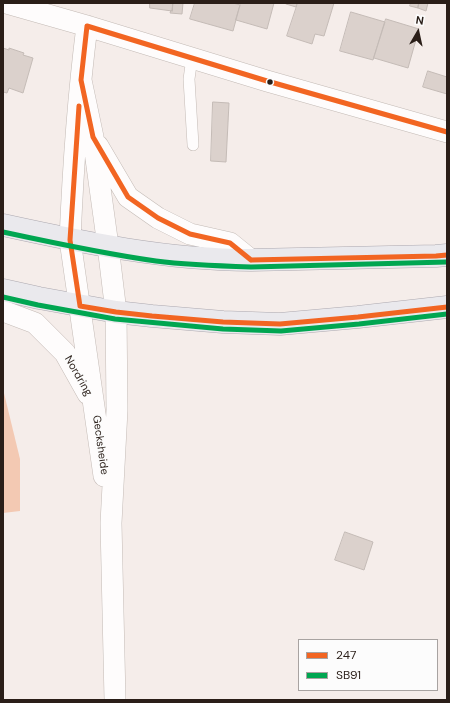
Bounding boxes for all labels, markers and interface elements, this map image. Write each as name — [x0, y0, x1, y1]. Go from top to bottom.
north arrow — [398, 12, 438, 52]
text: N — [415, 13, 425, 28]
unlabelled marker — [265, 77, 275, 87]
street label: Nordring — [61, 354, 95, 398]
street label: Gecksheide — [89, 414, 111, 476]
legend — [298, 639, 438, 691]
text: 247 — [336, 647, 356, 663]
text: SB91 — [336, 667, 361, 683]

